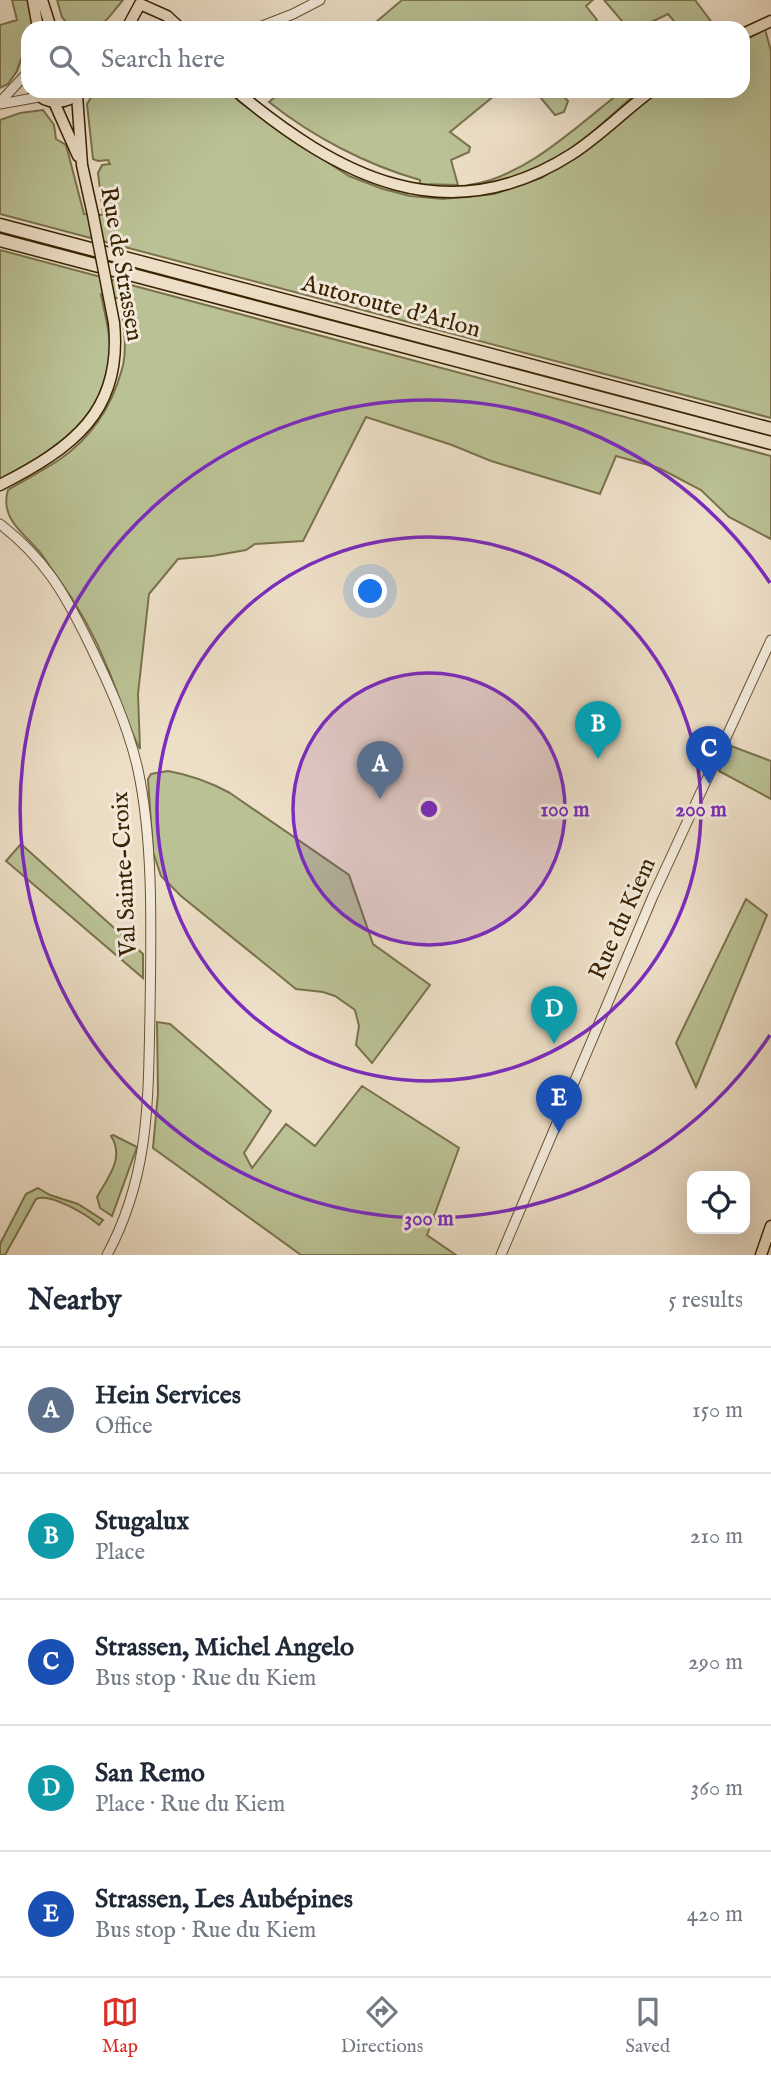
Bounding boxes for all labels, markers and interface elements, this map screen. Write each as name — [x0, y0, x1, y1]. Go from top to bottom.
search box — [21, 21, 750, 98]
icon: search — [45, 41, 83, 79]
text: Search here — [101, 43, 225, 76]
street label: Rue de Strassen — [92, 184, 150, 344]
street label: Autoroute d'Arlon — [297, 268, 484, 346]
your location — [353, 574, 387, 608]
pin: B — [575, 701, 621, 759]
pin: C — [686, 726, 732, 784]
pin: A — [357, 741, 403, 799]
street label: Val Sainte-Croix — [105, 790, 145, 958]
centre of rings — [417, 797, 441, 821]
text: 100 m — [540, 797, 590, 824]
text: 200 m — [675, 797, 727, 824]
street label: Rue du Kiem — [582, 853, 664, 985]
pin: D — [531, 986, 577, 1044]
pin: E — [536, 1075, 582, 1133]
map controls — [687, 1171, 750, 1234]
button: locate — [687, 1171, 750, 1234]
text: 300 m — [404, 1206, 454, 1233]
text: Nearby — [28, 1282, 121, 1320]
text: 5 results — [668, 1286, 743, 1315]
text: Hein Services — [95, 1379, 241, 1412]
text: A — [43, 1396, 59, 1425]
text: 150 m — [692, 1396, 743, 1425]
text: Office — [95, 1412, 152, 1441]
text: Stugalux — [95, 1505, 189, 1538]
text: B — [43, 1522, 59, 1551]
text: 210 m — [690, 1522, 743, 1551]
text: Place — [95, 1538, 145, 1567]
text: Strassen, Michel Angelo — [95, 1631, 354, 1664]
text: C — [43, 1648, 59, 1677]
text: 290 m — [688, 1648, 743, 1677]
text: Bus stop · Rue du Kiem — [95, 1664, 316, 1693]
text: San Remo — [95, 1757, 205, 1790]
text: D — [42, 1774, 60, 1803]
text: 360 m — [691, 1774, 743, 1803]
text: Place · Rue du Kiem — [95, 1790, 285, 1819]
text: Strassen, Les Aubépines — [95, 1883, 353, 1916]
text: E — [43, 1900, 59, 1929]
text: 420 m — [687, 1900, 743, 1929]
text: Bus stop · Rue du Kiem — [95, 1916, 316, 1945]
tab: Map — [101, 1993, 139, 2059]
tab: Directions — [341, 1993, 423, 2059]
tab: Saved — [625, 1993, 670, 2059]

